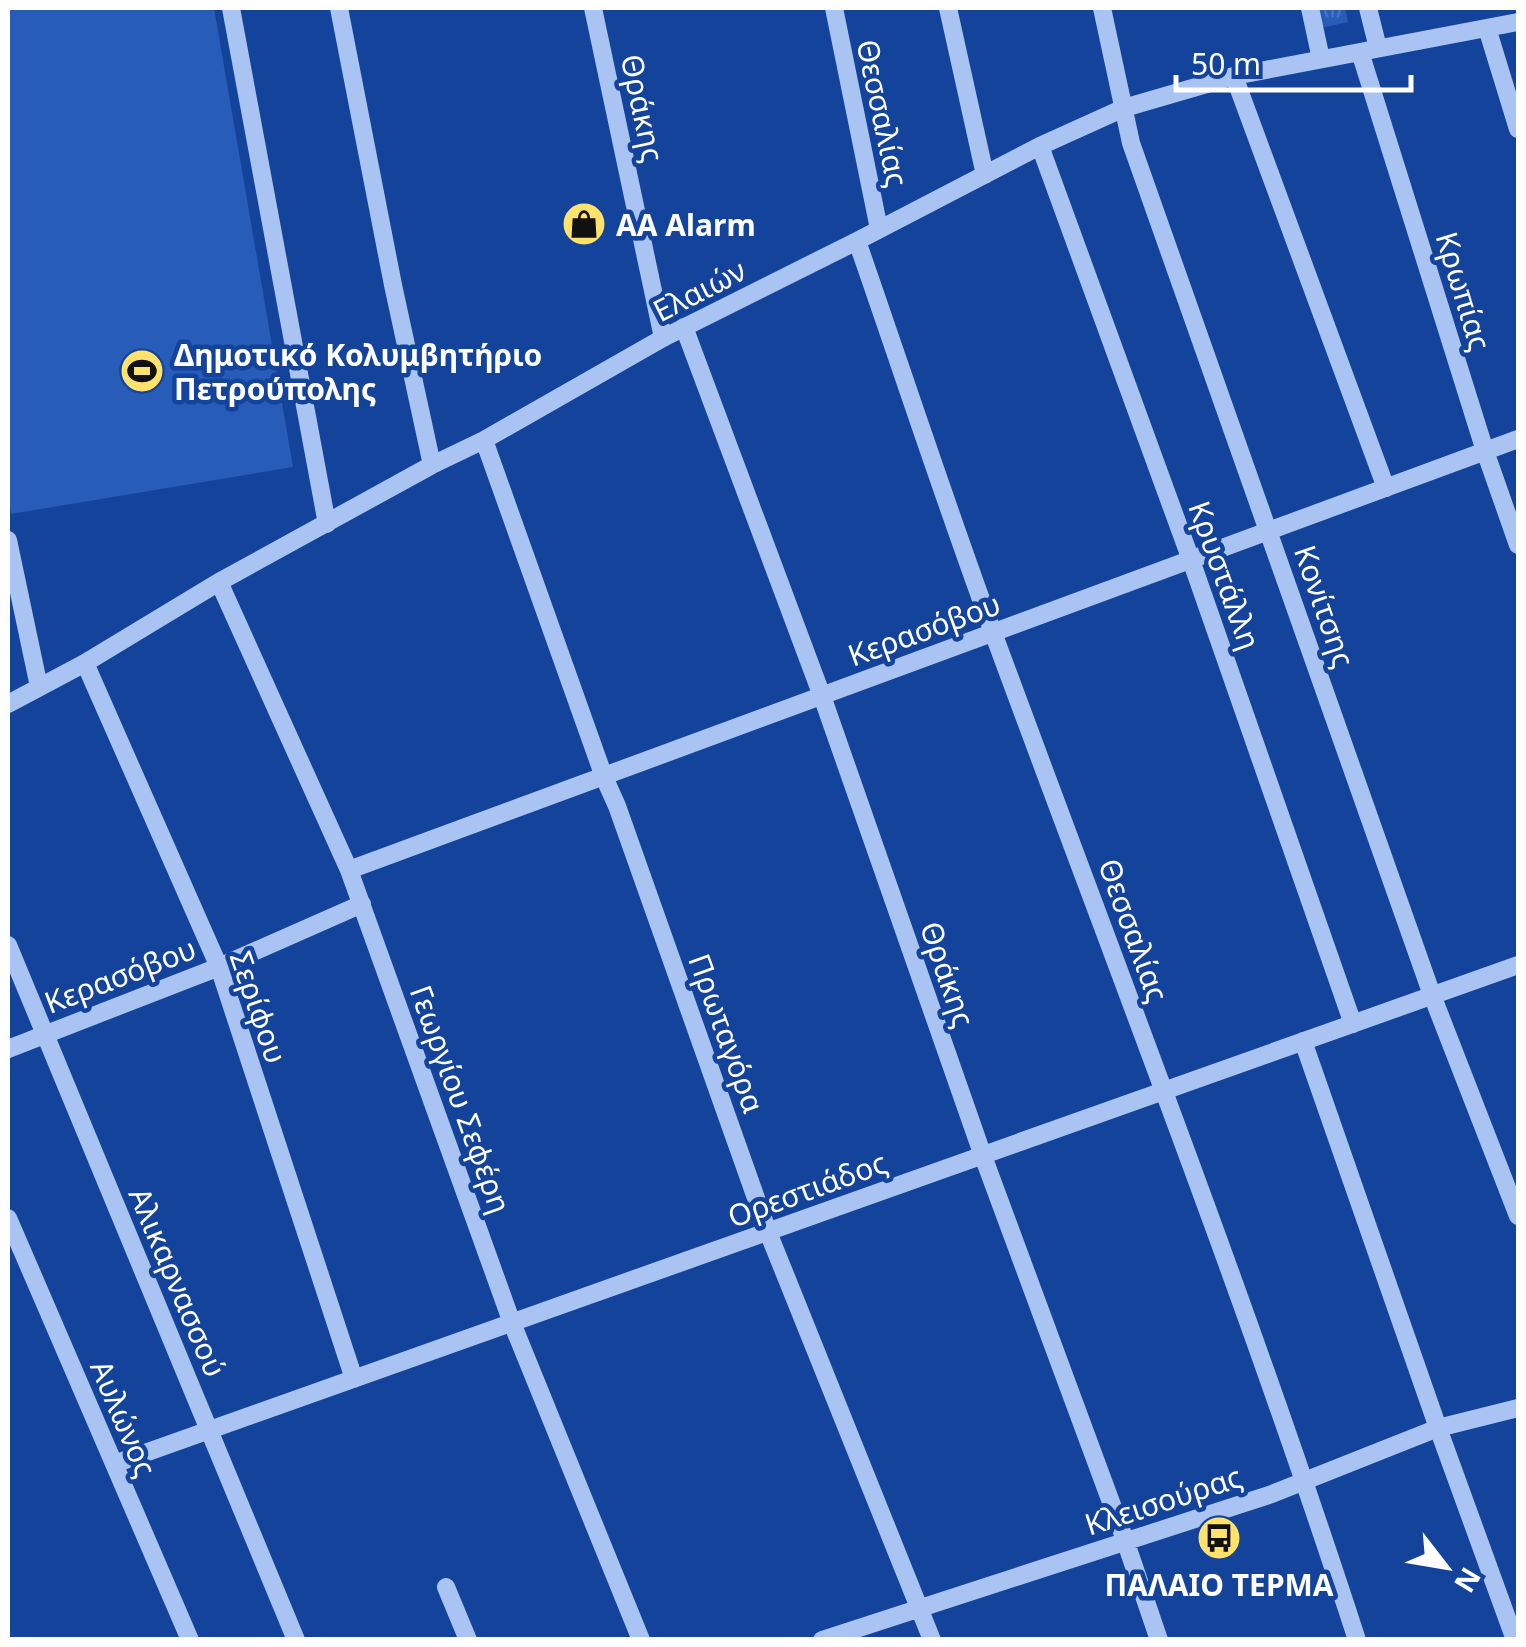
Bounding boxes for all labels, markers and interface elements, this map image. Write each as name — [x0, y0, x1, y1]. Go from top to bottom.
scale bar — [1176, 30, 1411, 92]
street label: Θεσσαλίας — [847, 36, 919, 190]
text: 50 m — [1191, 43, 1261, 84]
street label: Θράκης — [612, 50, 674, 166]
shop icon: AA Alarm — [561, 201, 607, 247]
place label: AA Alarm — [616, 204, 756, 245]
street label: Κρωπίας — [1427, 227, 1501, 355]
street label: Ελαιών — [646, 249, 752, 331]
place label: Δημοτικό Κολυμβητήριο Πετρούπολης — [174, 334, 542, 409]
sports icon: Δημοτικό Κολυμβητήριο Πετρούπολης — [119, 348, 165, 394]
street label: Κρυστάλλη — [1179, 495, 1271, 655]
street label: Κονίτσης — [1285, 540, 1365, 672]
street label: Κερασόβου — [842, 582, 1006, 676]
street label: Θεσσαλίας — [1089, 853, 1179, 1007]
street label: Θράκης — [911, 916, 985, 1032]
street label: Κερασόβου — [38, 927, 202, 1023]
street label: Σερίφου — [221, 945, 297, 1069]
street label: Πρωταγόρα — [679, 948, 775, 1118]
street label: Γεωργίου Σεφέρη — [401, 979, 521, 1219]
street label: Ορεστιάδος — [722, 1141, 892, 1237]
street label: Αλικαρνασσού — [120, 1181, 236, 1383]
street label: Αυλώνος — [81, 1353, 167, 1483]
street label: Κλεισούρας — [1079, 1455, 1247, 1545]
bus stop icon: ΠΑΛΑΙΟ ΤΕΡΜΑ — [1196, 1515, 1242, 1561]
north arrow — [1396, 1517, 1496, 1617]
text: N — [1446, 1561, 1490, 1600]
place label: ΠΑΛΑΙΟ ΤΕΡΜΑ — [1104, 1564, 1334, 1605]

